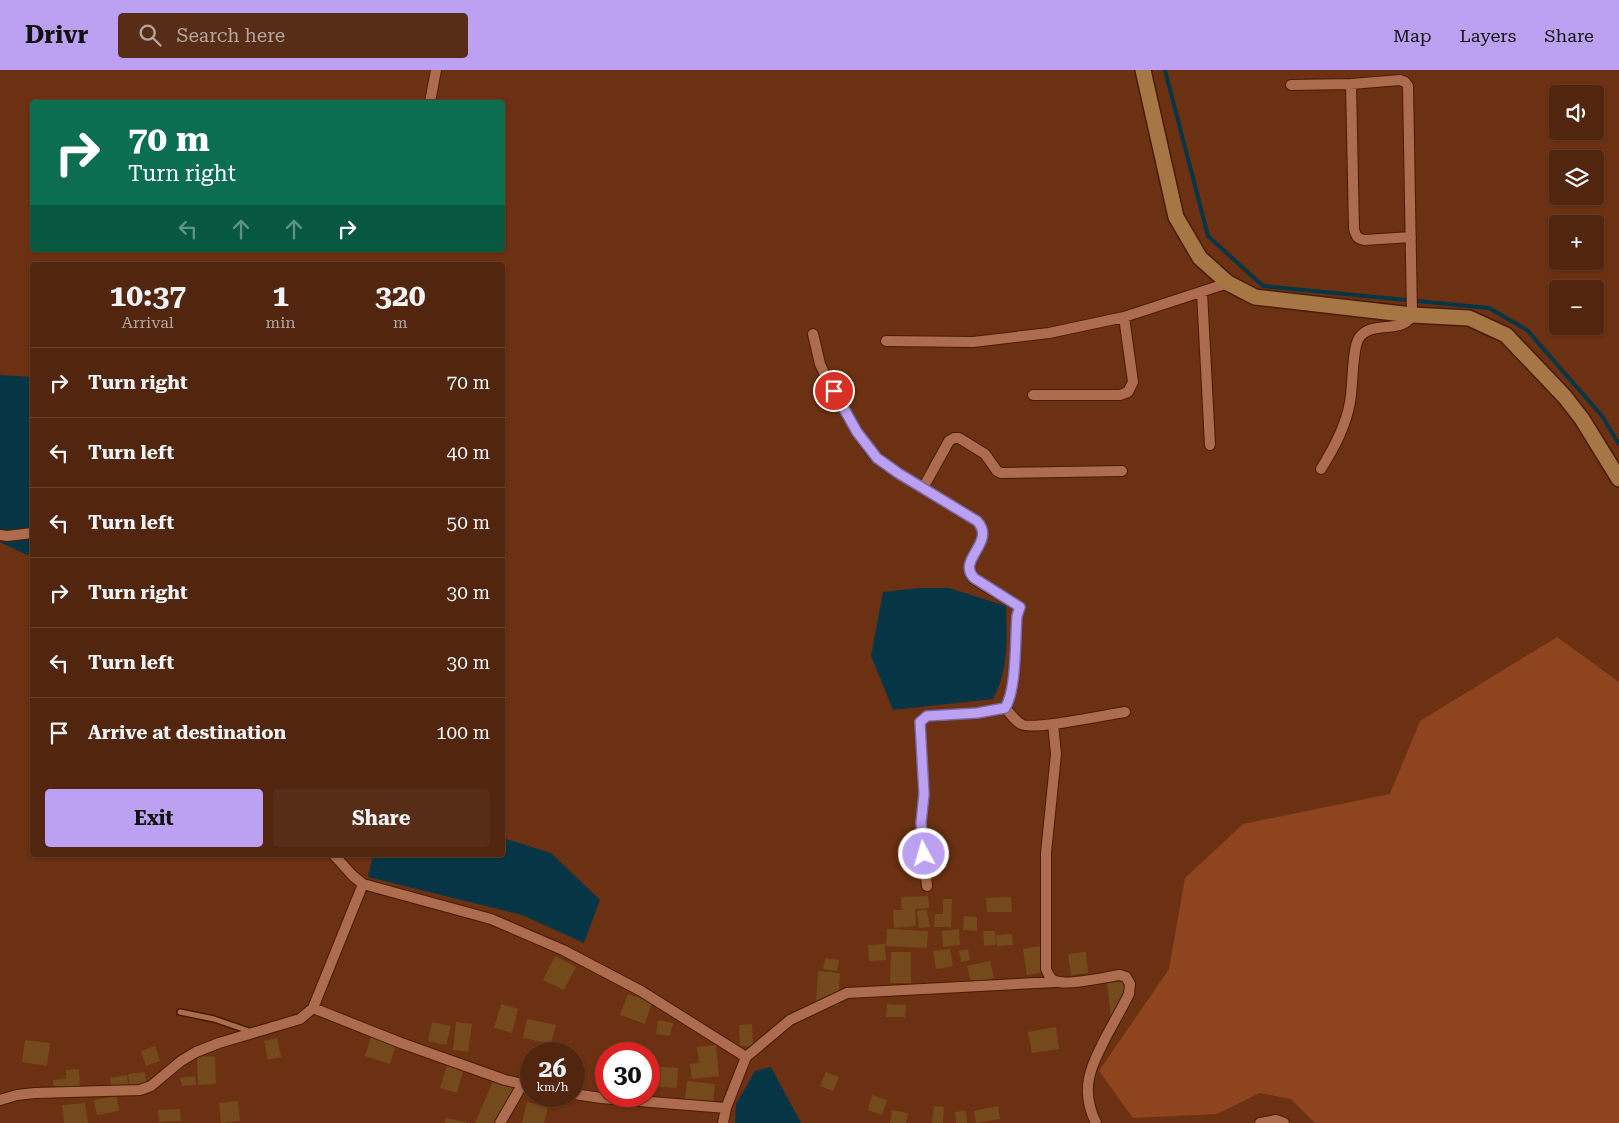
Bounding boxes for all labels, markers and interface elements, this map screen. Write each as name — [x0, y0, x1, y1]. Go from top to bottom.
search box — [118, 13, 468, 58]
text: Drivr — [25, 21, 88, 49]
icon: search — [136, 21, 164, 49]
text: Search here — [176, 24, 285, 47]
text: Map — [1393, 25, 1432, 46]
text: Layers — [1460, 25, 1516, 46]
text: Share — [1544, 25, 1594, 46]
map controls — [1549, 85, 1604, 335]
button: sound — [1549, 85, 1604, 140]
text: 70 m — [128, 119, 210, 160]
icon: right — [45, 120, 110, 185]
button: layers — [1549, 150, 1604, 205]
text: Turn right — [128, 161, 236, 186]
icon: left — [174, 215, 202, 243]
icon: ahead — [227, 215, 255, 243]
icon: ahead — [280, 215, 308, 243]
icon: right — [333, 215, 361, 243]
button: + — [1549, 215, 1604, 270]
text: 10:37 — [109, 278, 186, 313]
text: 1 — [272, 278, 289, 313]
text: 320 — [375, 278, 425, 313]
button: − — [1549, 280, 1604, 335]
text: Arrival — [122, 313, 174, 332]
text: min — [266, 313, 296, 332]
text: m — [393, 313, 408, 332]
icon: right — [45, 369, 73, 397]
pin — [813, 370, 855, 412]
text: Turn right — [88, 371, 188, 394]
text: 70 m — [447, 371, 490, 394]
icon: arrive — [820, 377, 848, 405]
icon: left — [45, 439, 73, 467]
text: Turn left — [88, 441, 174, 464]
text: 40 m — [447, 441, 490, 464]
icon: left — [45, 509, 73, 537]
text: Turn left — [88, 511, 174, 534]
text: 50 m — [447, 511, 490, 534]
icon: right — [45, 579, 73, 607]
text: Turn right — [88, 581, 188, 604]
text: 30 m — [447, 581, 490, 604]
icon: left — [45, 649, 73, 677]
text: Turn left — [88, 651, 174, 674]
text: 30 m — [447, 651, 490, 674]
icon: arrive — [45, 719, 73, 747]
text: Arrive at destination — [88, 721, 286, 744]
text: 100 m — [436, 721, 490, 744]
button: Exit — [45, 789, 263, 847]
button: Share — [273, 789, 490, 847]
position arrow — [897, 827, 949, 879]
speed limit sign: 30 — [595, 1042, 660, 1107]
text: 26 — [538, 1054, 567, 1083]
text: km/h — [536, 1080, 569, 1094]

